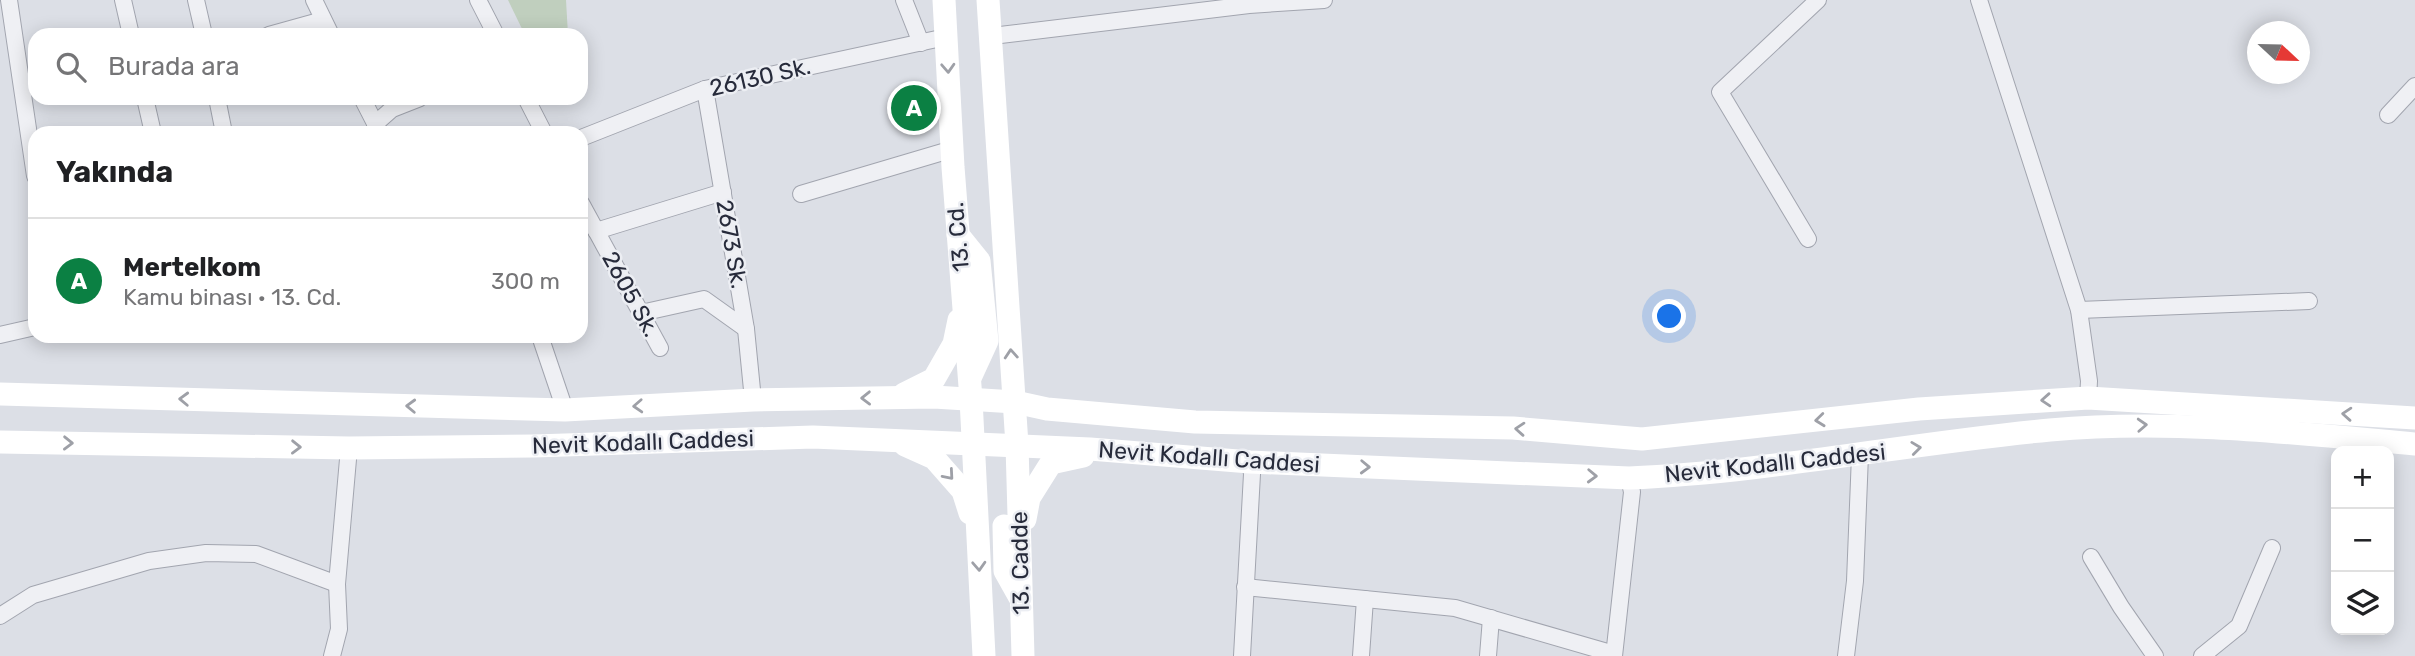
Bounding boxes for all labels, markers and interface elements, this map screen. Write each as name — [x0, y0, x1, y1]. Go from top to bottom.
north arrow — [2247, 21, 2310, 84]
search box — [28, 28, 588, 105]
icon: search — [52, 48, 90, 86]
text: Burada ara — [108, 51, 240, 82]
street label: 26130 Sk. — [707, 52, 813, 102]
one-way arrow — [940, 63, 955, 74]
pin: A — [891, 82, 937, 134]
text: Yakında — [56, 154, 173, 190]
street label: 2673 Sk. — [710, 197, 754, 291]
street label: 13. Cd. — [941, 201, 975, 273]
street label: 2605 Sk. — [596, 246, 666, 342]
text: Mertelkom — [123, 252, 261, 283]
text: A — [71, 267, 87, 295]
text: 300 m — [491, 267, 560, 295]
text: Kamu binası · 13. Cd. — [123, 283, 341, 311]
your location — [1652, 299, 1686, 333]
one-way arrow — [1004, 348, 1019, 359]
one-way arrow — [860, 390, 870, 406]
one-way arrow — [178, 391, 188, 407]
one-way arrow — [2041, 393, 2052, 408]
one-way arrow — [405, 398, 416, 413]
one-way arrow — [633, 399, 644, 414]
one-way arrow — [2341, 407, 2352, 422]
one-way arrow — [1814, 412, 1826, 427]
one-way arrow — [2137, 418, 2148, 433]
one-way arrow — [1514, 422, 1525, 437]
street label: Nevit Kodallı Caddesi — [532, 424, 754, 460]
one-way arrow — [63, 435, 74, 451]
street label: Nevit Kodallı Caddesi — [1097, 435, 1321, 479]
street label: Nevit Kodallı Caddesi — [1663, 437, 1887, 489]
one-way arrow — [291, 439, 301, 455]
one-way arrow — [1910, 440, 1922, 455]
map controls — [2331, 446, 2394, 635]
button: + — [2331, 446, 2394, 509]
one-way arrow — [1360, 460, 1371, 475]
one-way arrow — [941, 466, 953, 479]
one-way arrow — [1587, 469, 1598, 484]
button: − — [2331, 509, 2394, 572]
street label: 13. Cadde — [1005, 511, 1035, 615]
one-way arrow — [972, 561, 987, 572]
button: layers — [2331, 572, 2394, 635]

